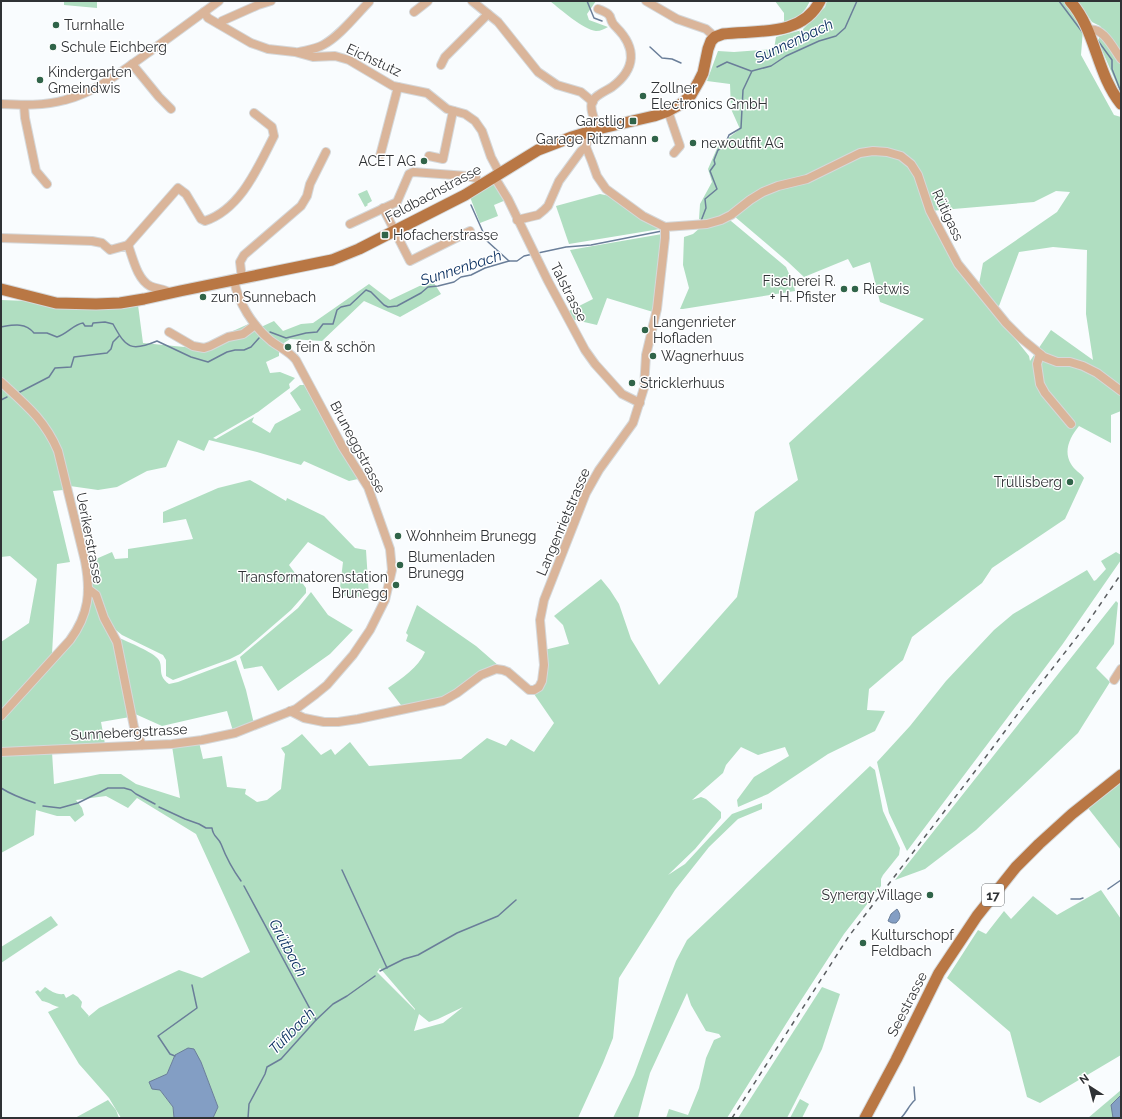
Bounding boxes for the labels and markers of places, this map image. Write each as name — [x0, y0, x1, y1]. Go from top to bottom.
place label: Turnhalle — [64, 17, 124, 33]
marker: Turnhalle — [51, 20, 61, 30]
place label: Schule Eichberg — [61, 39, 167, 55]
marker: Schule Eichberg — [48, 42, 58, 52]
place label: Kindergarten Gmeindwis — [48, 64, 132, 96]
marker: Kindergarten Gmeindwis — [35, 75, 45, 85]
place label: Zollner Electronics GmbH — [651, 80, 768, 112]
marker: Zollner Electronics GmbH — [638, 91, 648, 101]
place label: Garstlig — [575, 113, 625, 129]
marker: Garstlig — [628, 116, 638, 126]
place label: Garage Ritzmann — [536, 131, 647, 147]
marker: Garage Ritzmann — [650, 134, 660, 144]
place label: newoutfit AG — [701, 135, 784, 151]
marker: newoutfit AG — [688, 138, 698, 148]
place label: ACET AG — [358, 153, 416, 169]
marker: ACET AG — [419, 156, 429, 166]
place label: Hofacherstrasse — [393, 227, 498, 243]
marker: Hofacherstrasse — [380, 230, 390, 240]
place label: Fischerei R. + H. Pfister — [763, 273, 836, 305]
place label: Rietwis — [863, 281, 909, 297]
marker: Fischerei R. + H. Pfister — [839, 284, 849, 294]
marker: Rietwis — [850, 284, 860, 294]
place label: zum Sunnebach — [211, 289, 316, 305]
marker: zum Sunnebach — [198, 292, 208, 302]
place label: Langenrieter Hofladen — [653, 314, 736, 346]
marker: Langenrieter Hofladen — [640, 325, 650, 335]
place label: fein & schön — [296, 339, 375, 355]
marker: fein & schön — [283, 342, 293, 352]
place label: Wagnerhuus — [661, 348, 744, 364]
marker: Wagnerhuus — [648, 351, 658, 361]
place label: Stricklerhuus — [640, 375, 725, 391]
marker: Stricklerhuus — [627, 378, 637, 388]
place label: Trüllisberg — [994, 474, 1062, 490]
marker: Trüllisberg — [1065, 477, 1075, 487]
place label: Wohnheim Brunegg — [406, 528, 536, 544]
marker: Wohnheim Brunegg — [393, 531, 403, 541]
place label: Blumenladen Brunegg — [408, 549, 495, 581]
marker: Blumenladen Brunegg — [395, 560, 405, 570]
place label: Transformatorenstation Brunegg — [238, 569, 388, 601]
marker: Transformatorenstation Brunegg — [391, 580, 401, 590]
place label: Synergy Village — [821, 887, 922, 903]
marker: Synergy Village — [925, 890, 935, 900]
place label: Kulturschopf Feldbach — [871, 927, 955, 959]
marker: Kulturschopf Feldbach — [858, 938, 868, 948]

